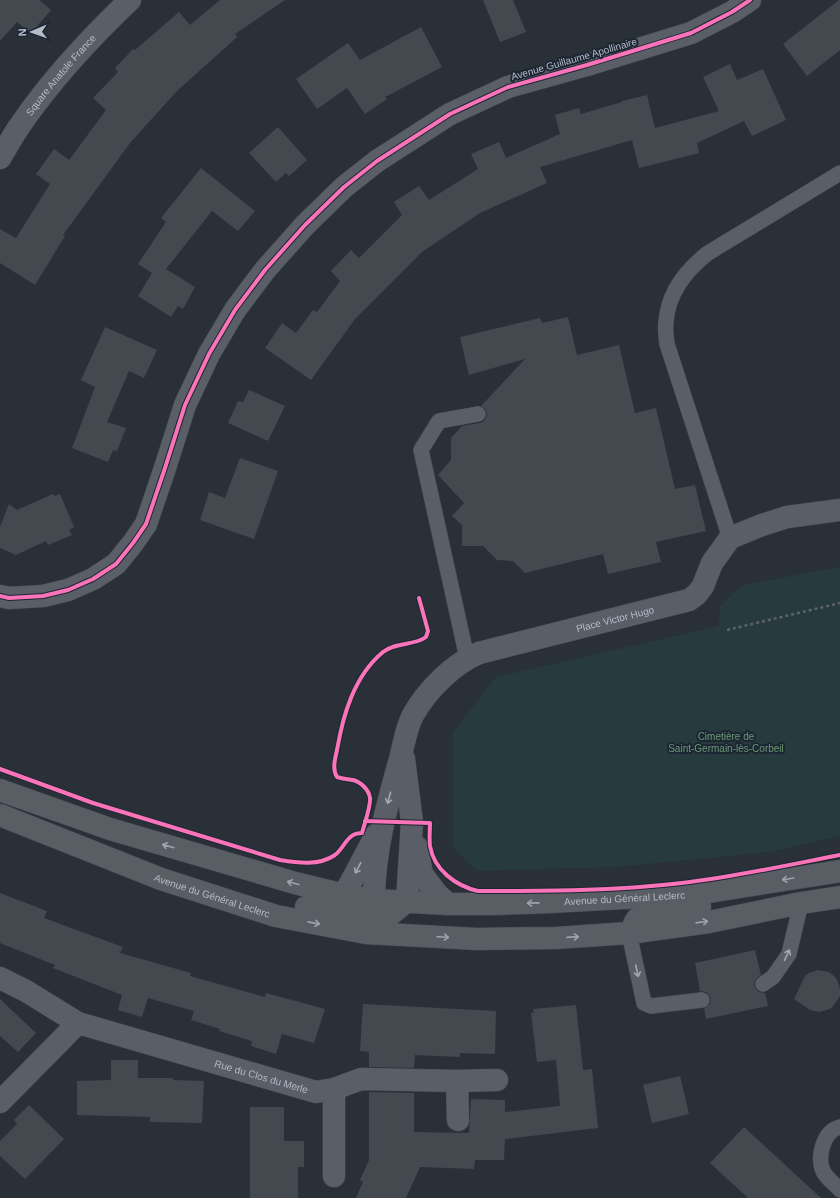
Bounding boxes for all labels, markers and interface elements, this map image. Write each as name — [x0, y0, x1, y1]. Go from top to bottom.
north arrow — [12, 12, 52, 52]
text: N — [16, 28, 28, 37]
street label: Square Anatole France — [23, 32, 98, 118]
street label: Avenue Guillaume Apollinaire — [510, 36, 639, 82]
street label: Place Victor Hugo — [575, 603, 655, 634]
park label: Cimetière de Saint-Germain-lès-Corbeil — [668, 731, 784, 754]
one-way arrow — [385, 791, 392, 804]
one-way arrow — [162, 842, 175, 849]
one-way arrow — [354, 862, 362, 874]
street label: Avenue du Général Leclerc — [153, 871, 271, 919]
one-way arrow — [782, 875, 795, 883]
one-way arrow — [287, 878, 300, 886]
street label: Avenue du Général Leclerc — [564, 889, 685, 907]
one-way arrow — [527, 899, 540, 907]
one-way arrow — [695, 918, 708, 926]
one-way arrow — [308, 919, 321, 927]
one-way arrow — [436, 934, 449, 941]
one-way arrow — [566, 934, 579, 941]
one-way arrow — [784, 949, 791, 961]
one-way arrow — [634, 964, 642, 977]
street label: Rue du Clos du Merle — [213, 1057, 310, 1095]

